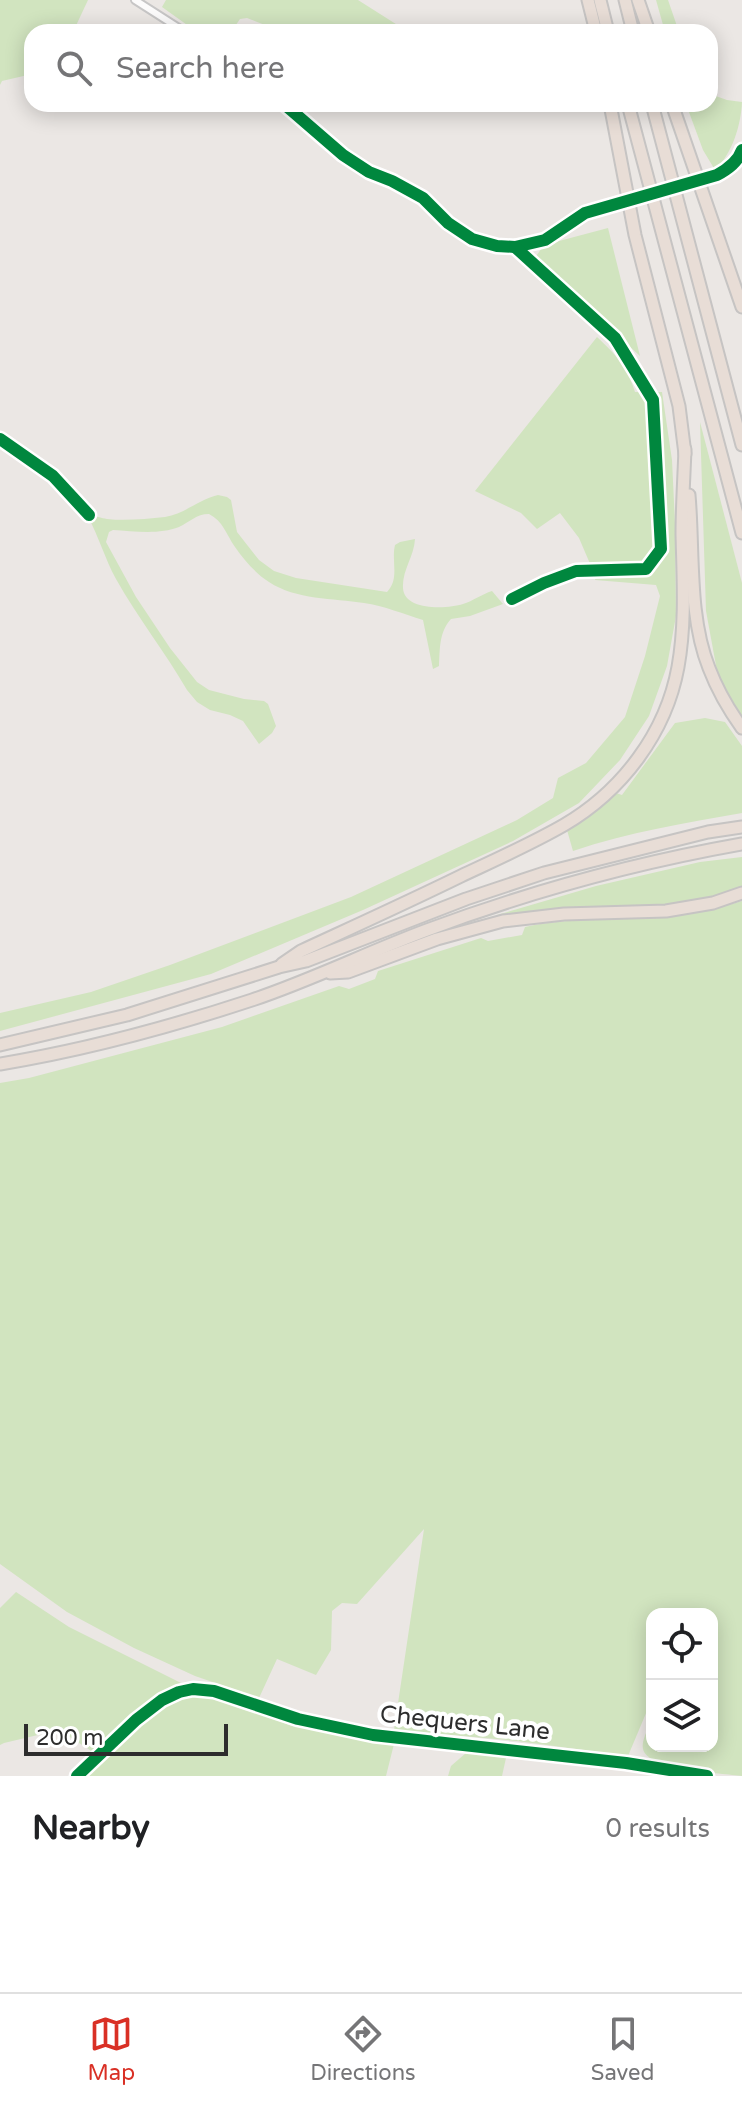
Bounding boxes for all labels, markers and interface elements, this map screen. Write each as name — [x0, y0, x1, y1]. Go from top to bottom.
search box — [24, 24, 718, 112]
icon: search — [52, 46, 96, 90]
text: Search here — [116, 50, 285, 87]
map controls — [646, 1608, 718, 1752]
button: locate — [646, 1608, 718, 1680]
button: layers — [646, 1680, 718, 1752]
street label: Chequers Lane — [379, 1700, 551, 1746]
scale bar — [24, 1720, 228, 1756]
text: 200 m — [36, 1725, 103, 1751]
text: Nearby — [32, 1808, 150, 1849]
text: 0 results — [605, 1813, 710, 1844]
tab: Map — [88, 2012, 135, 2086]
tab: Directions — [310, 2012, 416, 2086]
tab: Saved — [591, 2012, 654, 2086]

